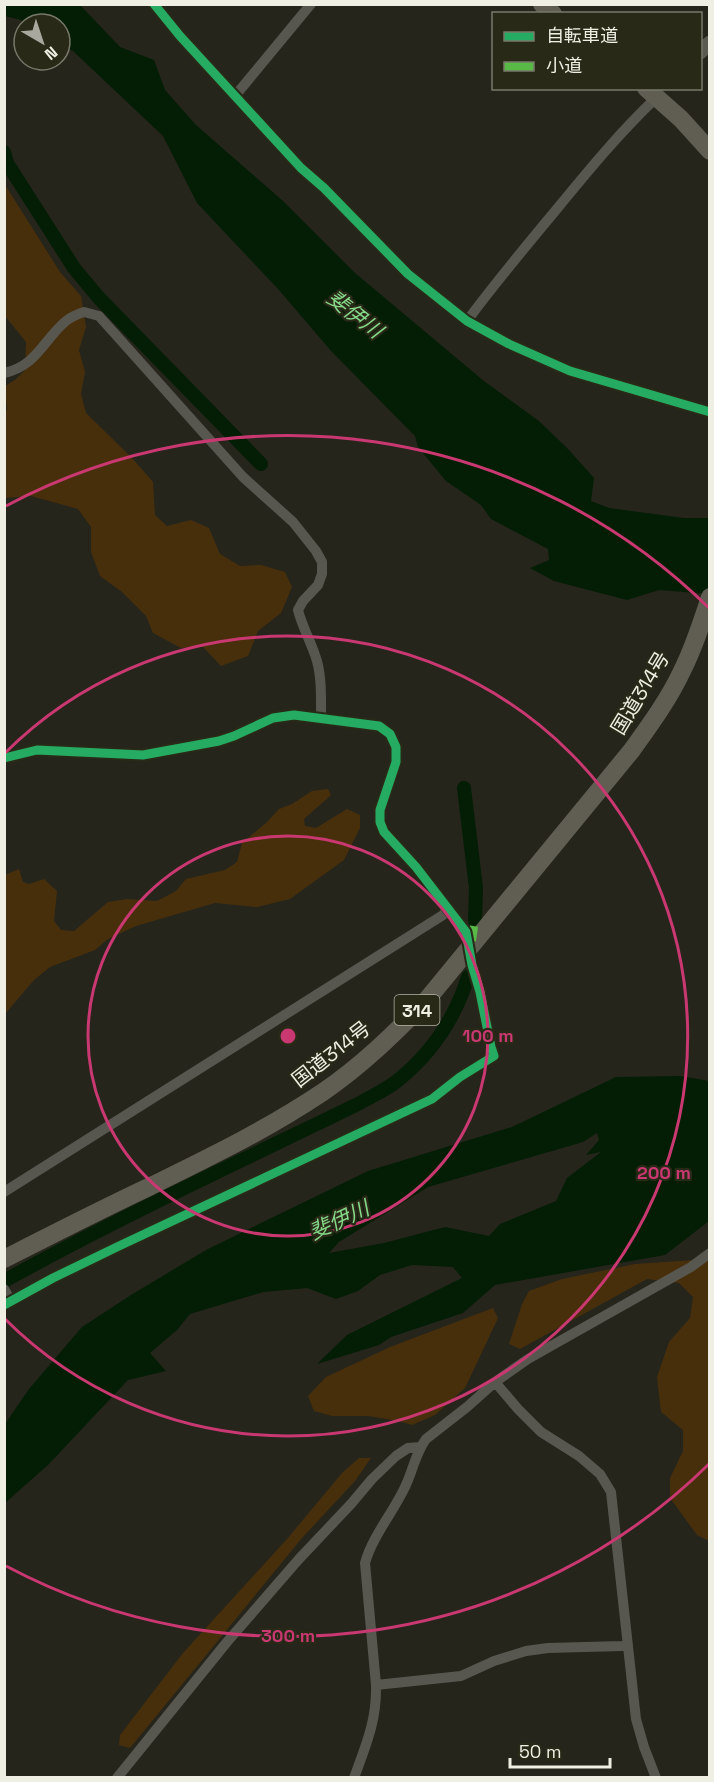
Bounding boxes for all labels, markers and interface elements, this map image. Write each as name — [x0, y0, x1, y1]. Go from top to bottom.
north arrow — [12, 12, 72, 72]
legend — [492, 12, 702, 90]
text: 自転車道 — [546, 24, 618, 47]
text: N — [40, 42, 62, 65]
text: 小道 — [546, 54, 582, 77]
water label: 斐伊川 — [322, 284, 390, 345]
street label: 国道314号 — [605, 647, 675, 739]
road number: 314 — [394, 995, 440, 1025]
street label: 国道314号 — [286, 1015, 376, 1093]
text: 100 m — [462, 1024, 514, 1047]
centre of rings — [278, 1026, 298, 1046]
text: 200 m — [637, 1161, 691, 1184]
water label: 斐伊川 — [305, 1194, 375, 1246]
text: 300 m — [261, 1624, 315, 1647]
scale bar — [510, 1731, 610, 1769]
text: 50 m — [519, 1740, 561, 1763]

